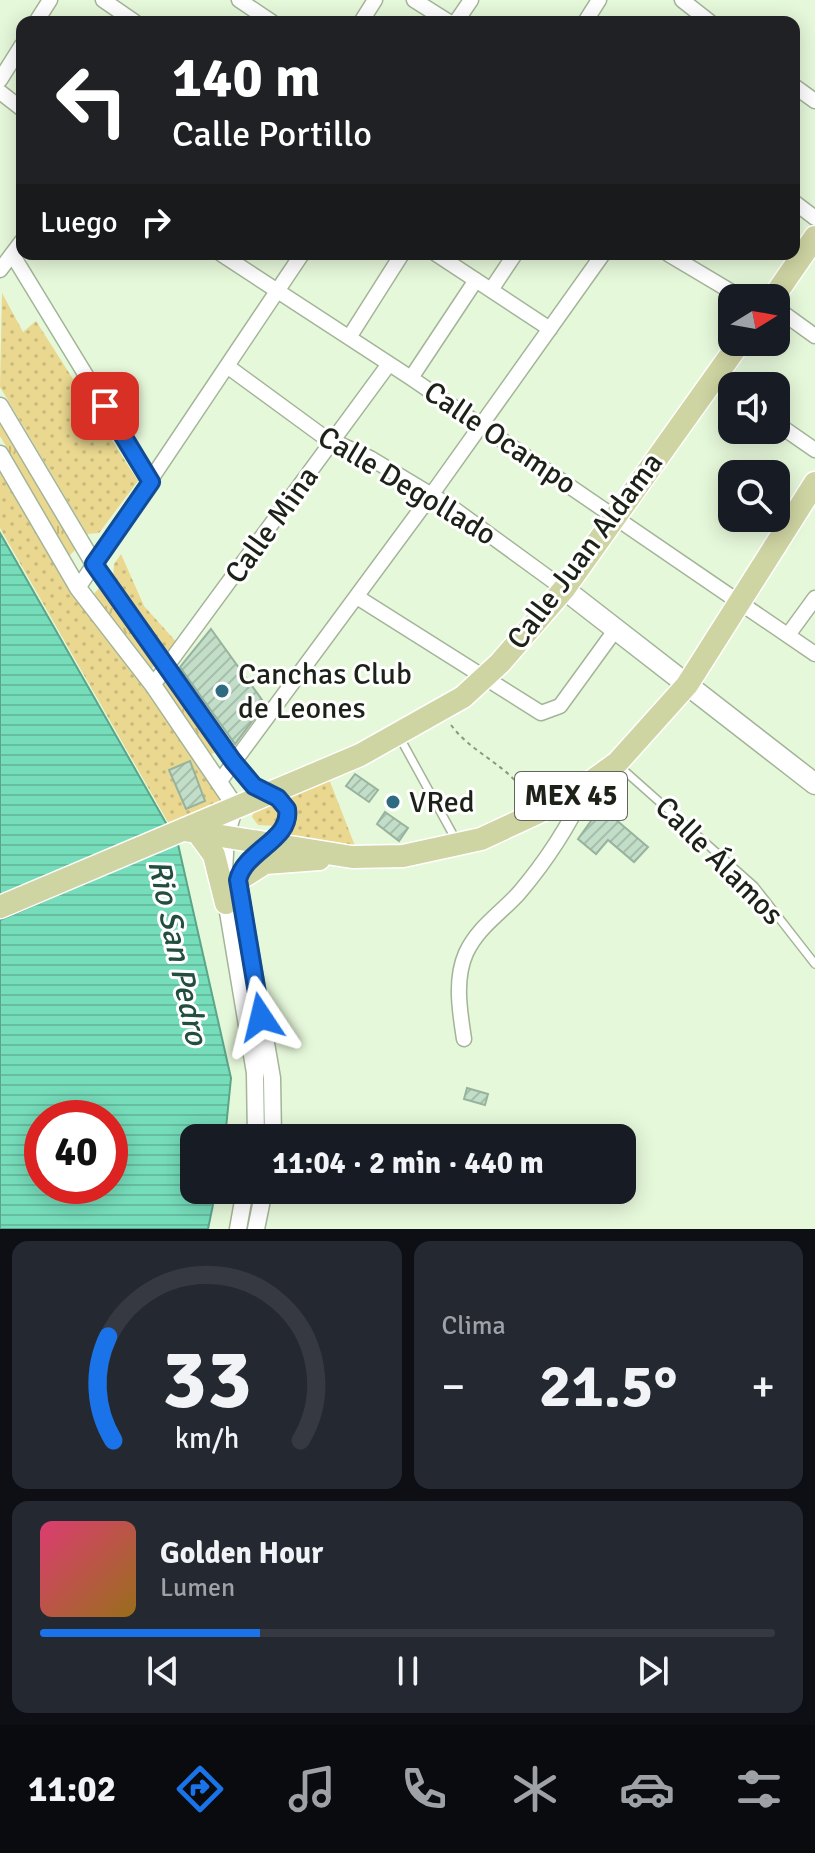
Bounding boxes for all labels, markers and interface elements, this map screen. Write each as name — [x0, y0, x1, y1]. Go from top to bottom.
text: 140 m — [172, 43, 320, 112]
icon: left — [40, 48, 144, 152]
text: Calle Portillo — [172, 112, 372, 157]
icon: right — [134, 200, 178, 244]
text: Luego — [40, 204, 118, 241]
north arrow — [718, 284, 790, 356]
map controls — [718, 284, 790, 532]
pin — [71, 372, 139, 440]
button: sound — [718, 372, 790, 444]
street label: Calle Ocampo — [417, 373, 583, 503]
icon: arrive — [83, 384, 127, 428]
street label: Calle Degollado — [311, 418, 503, 554]
street label: Calle Juan Aldama — [499, 445, 671, 657]
street label: Calle Mina — [217, 459, 327, 591]
button: search — [718, 460, 790, 532]
place label: Canchas Club de Leones — [238, 656, 412, 727]
marker: Canchas Club de Leones — [213, 682, 231, 700]
road number: MEX 45 — [515, 772, 627, 820]
place label: VRed — [409, 784, 475, 821]
street label: Calle Álamos — [647, 789, 791, 933]
marker: VRed — [384, 793, 402, 811]
water label: Rio San Pedro — [139, 856, 217, 1049]
position arrow — [219, 975, 303, 1059]
speed limit sign: 40 — [24, 1100, 128, 1204]
text: 11:04 · 2 min · 440 m — [272, 1145, 544, 1182]
text: Clima — [442, 1310, 506, 1342]
text: 33 — [162, 1329, 252, 1431]
text: 21.5° — [539, 1350, 677, 1424]
text: − — [442, 1360, 465, 1414]
text: + — [751, 1360, 775, 1414]
text: km/h — [174, 1421, 239, 1456]
text: Golden Hour — [160, 1535, 323, 1572]
text: Lumen — [160, 1572, 235, 1604]
icon: previous — [141, 1649, 185, 1693]
icon: pause — [386, 1649, 430, 1693]
icon: next — [631, 1649, 675, 1693]
icon: directions — [172, 1761, 228, 1817]
icon: music — [284, 1761, 340, 1817]
icon: phone — [396, 1761, 452, 1817]
icon: climate — [507, 1761, 563, 1817]
icon: car — [619, 1761, 675, 1817]
icon: filters — [731, 1761, 787, 1817]
text: 11:02 — [28, 1767, 116, 1812]

